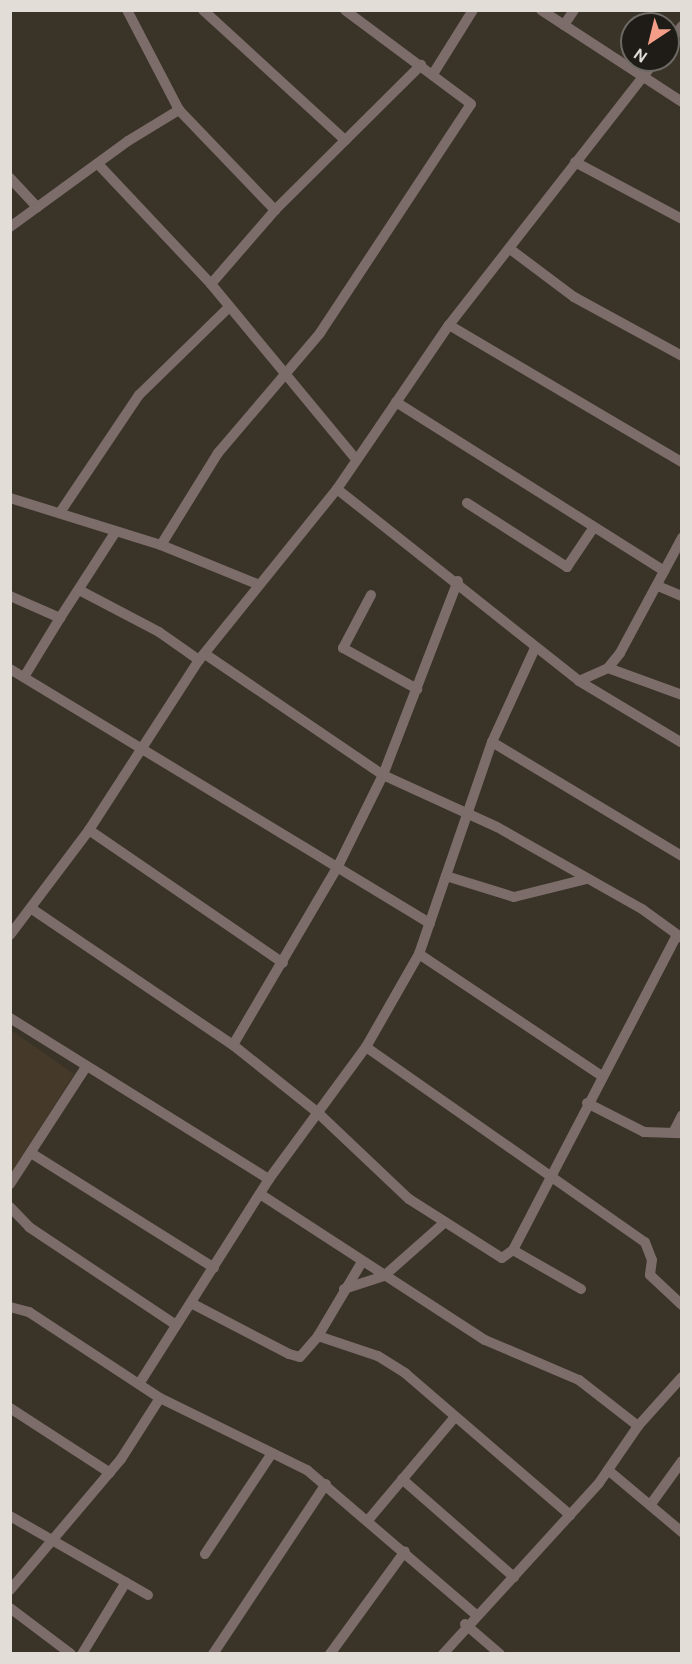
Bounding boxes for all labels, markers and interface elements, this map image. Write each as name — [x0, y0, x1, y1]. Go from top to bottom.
north arrow — [620, 12, 680, 72]
text: N — [630, 44, 651, 67]

